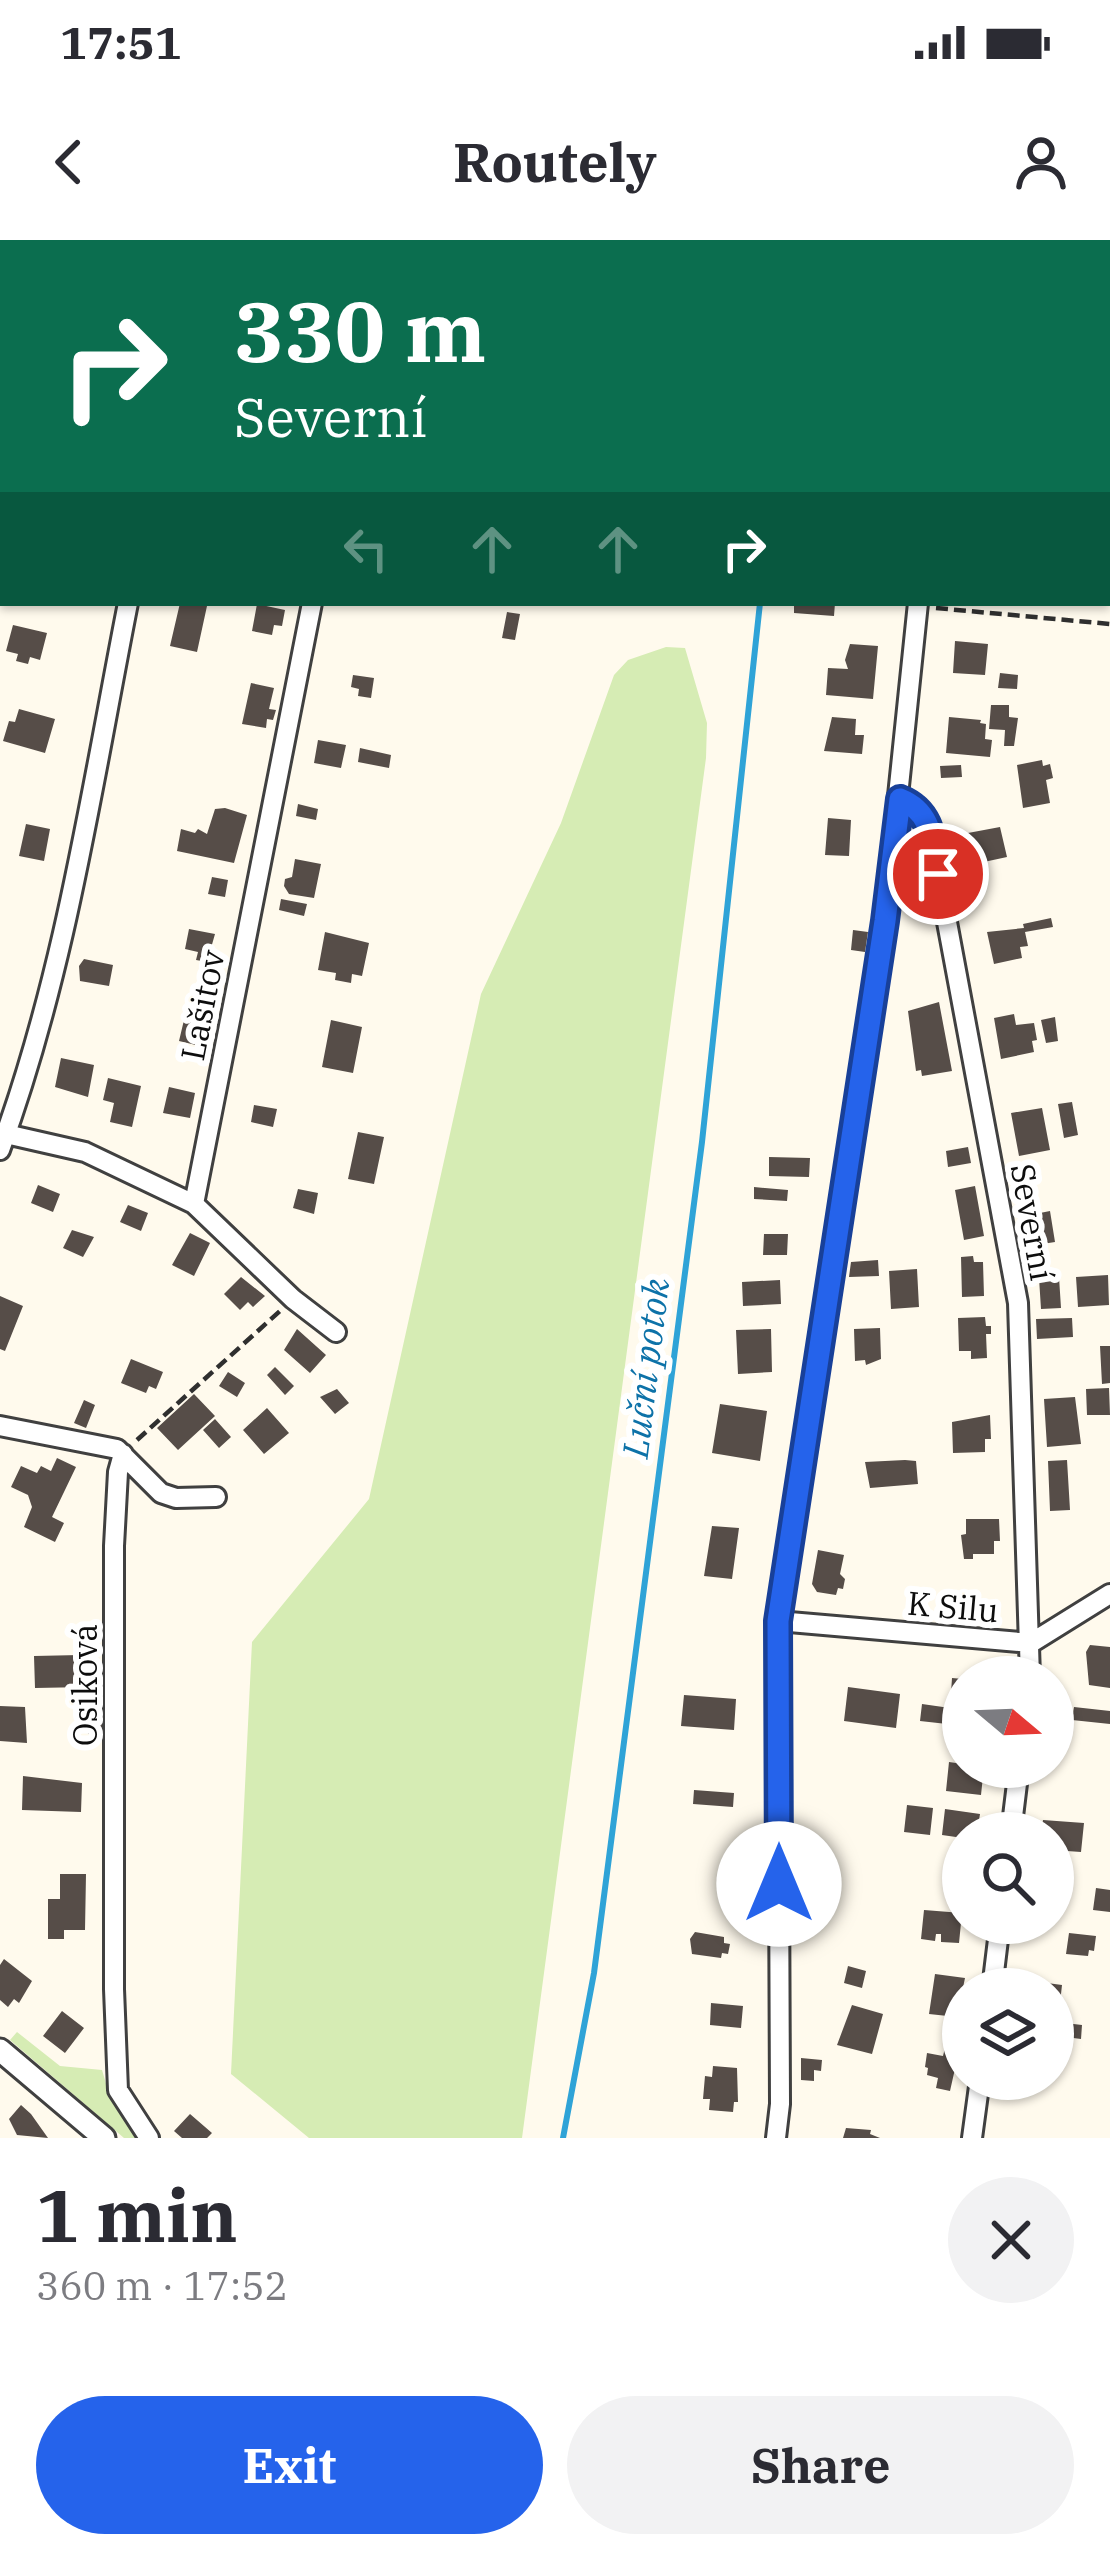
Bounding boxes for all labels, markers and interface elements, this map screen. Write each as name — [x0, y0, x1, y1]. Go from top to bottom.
text: 17:51 — [60, 13, 182, 71]
text: Routely — [453, 127, 657, 197]
icon: back — [36, 129, 102, 195]
icon: person — [1008, 129, 1074, 195]
text: 330 m — [234, 276, 486, 385]
icon: right — [36, 288, 192, 444]
text: Severní — [234, 382, 427, 452]
icon: left — [333, 516, 399, 582]
icon: ahead — [459, 516, 525, 582]
icon: ahead — [585, 516, 651, 582]
icon: right — [711, 516, 777, 582]
pin — [887, 823, 989, 925]
icon: arrive — [905, 841, 971, 907]
street label: Lašitov — [170, 946, 234, 1064]
street label: Severní — [1002, 1160, 1064, 1284]
water label: Luční potok — [611, 1275, 679, 1461]
street label: K Silu — [906, 1581, 1000, 1631]
street label: Osiková — [63, 1624, 106, 1746]
north arrow — [942, 1656, 1074, 1788]
map controls — [942, 1656, 1074, 2100]
button: search — [942, 1812, 1074, 1944]
position arrow — [716, 1821, 842, 1947]
button: layers — [942, 1968, 1074, 2100]
text: 1 min — [36, 2168, 238, 2262]
button: close — [948, 2177, 1074, 2303]
text: 360 m · 17:52 — [36, 2260, 288, 2311]
button: Exit — [36, 2396, 543, 2534]
button: Share — [567, 2396, 1074, 2534]

